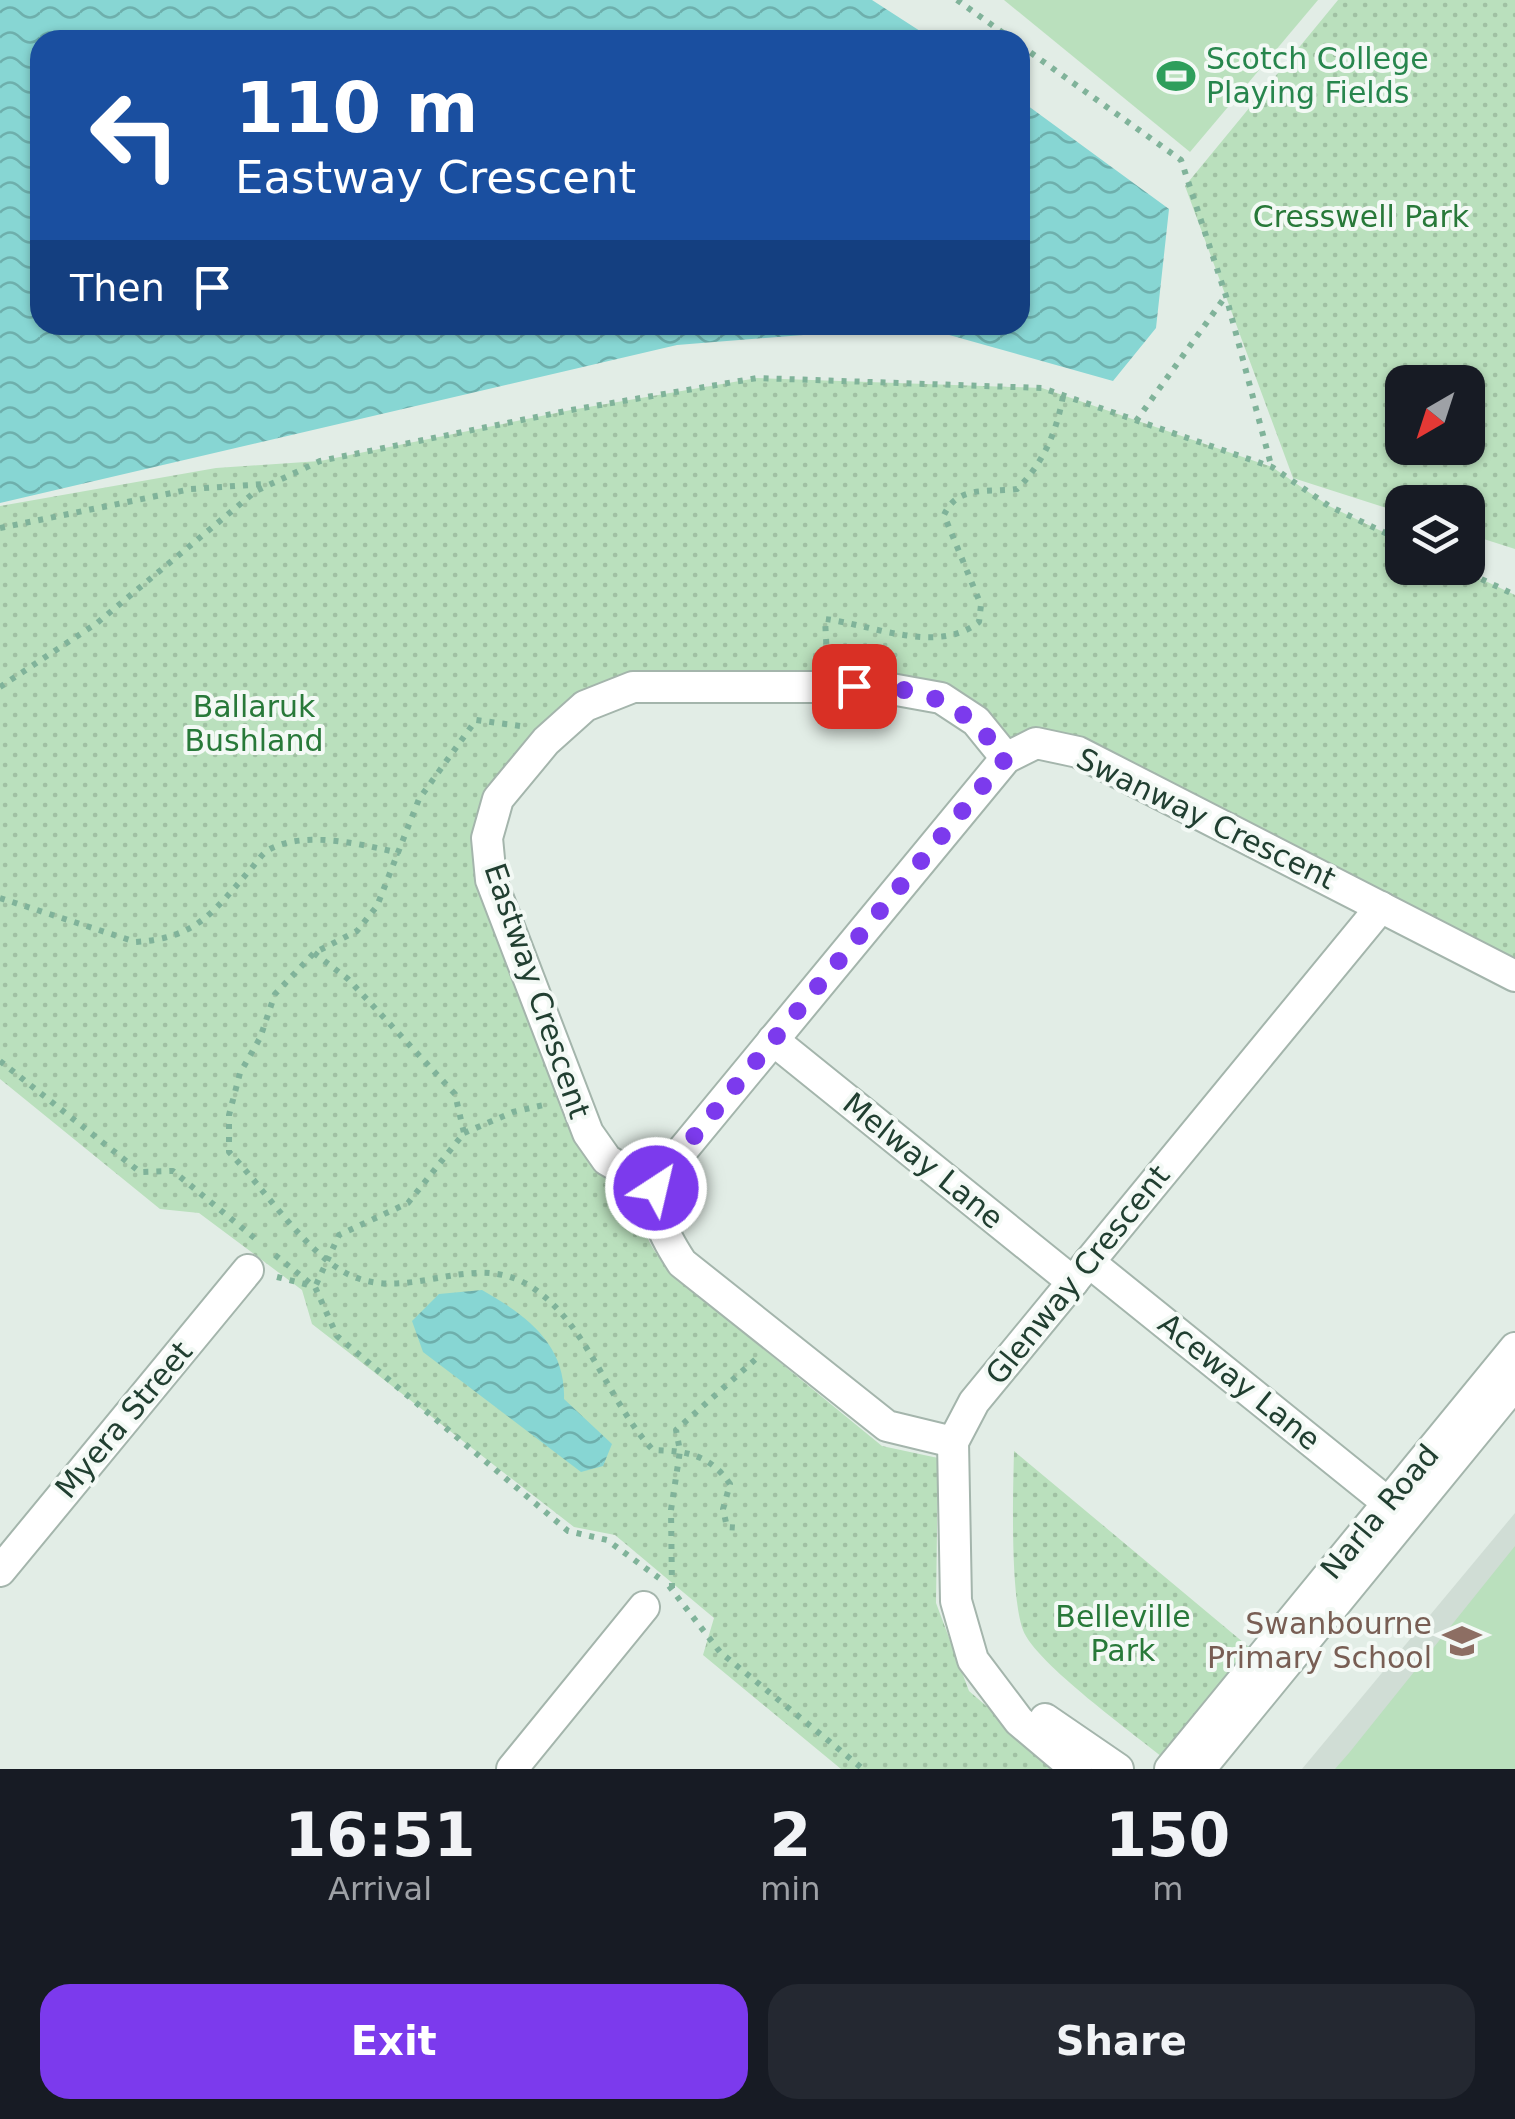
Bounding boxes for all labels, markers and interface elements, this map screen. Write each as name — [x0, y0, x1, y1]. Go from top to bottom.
place label: Scotch College Playing Fields — [1206, 41, 1429, 110]
sports icon: Scotch College Playing Fields — [1155, 55, 1197, 97]
text: 110 m — [235, 67, 478, 149]
icon: left — [70, 70, 200, 200]
text: Eastway Crescent — [235, 151, 636, 204]
park label: Cresswell Park — [1253, 199, 1470, 234]
icon: arrive — [185, 260, 240, 315]
text: Then — [70, 266, 165, 310]
north arrow — [1385, 365, 1485, 465]
map controls — [1385, 365, 1485, 585]
button: layers — [1385, 485, 1485, 585]
pin — [812, 644, 897, 729]
icon: arrive — [827, 659, 882, 714]
park label: Ballaruk Bushland — [184, 689, 324, 758]
street label: Swanway Crescent — [1071, 741, 1342, 897]
street label: Eastway Crescent — [477, 859, 598, 1123]
street label: Melway Lane — [836, 1086, 1010, 1236]
position arrow — [604, 1136, 708, 1240]
street label: Glenway Crescent — [979, 1158, 1177, 1391]
street label: Aceway Lane — [1151, 1306, 1327, 1457]
street label: Myera Street — [48, 1334, 199, 1505]
street label: Narla Road — [1313, 1437, 1446, 1586]
park label: Belleville Park — [1055, 1599, 1191, 1668]
place label: Swanbourne Primary School — [1207, 1606, 1432, 1675]
school or university icon: Swanbourne Primary School — [1441, 1620, 1483, 1662]
text: 16:51 — [285, 1800, 476, 1870]
text: 2 — [769, 1800, 811, 1870]
text: 150 — [1105, 1800, 1230, 1870]
text: Arrival — [328, 1870, 432, 1908]
text: min — [760, 1870, 821, 1908]
text: m — [1152, 1870, 1183, 1908]
button: Exit — [40, 1984, 748, 2099]
button: Share — [768, 1984, 1475, 2099]

